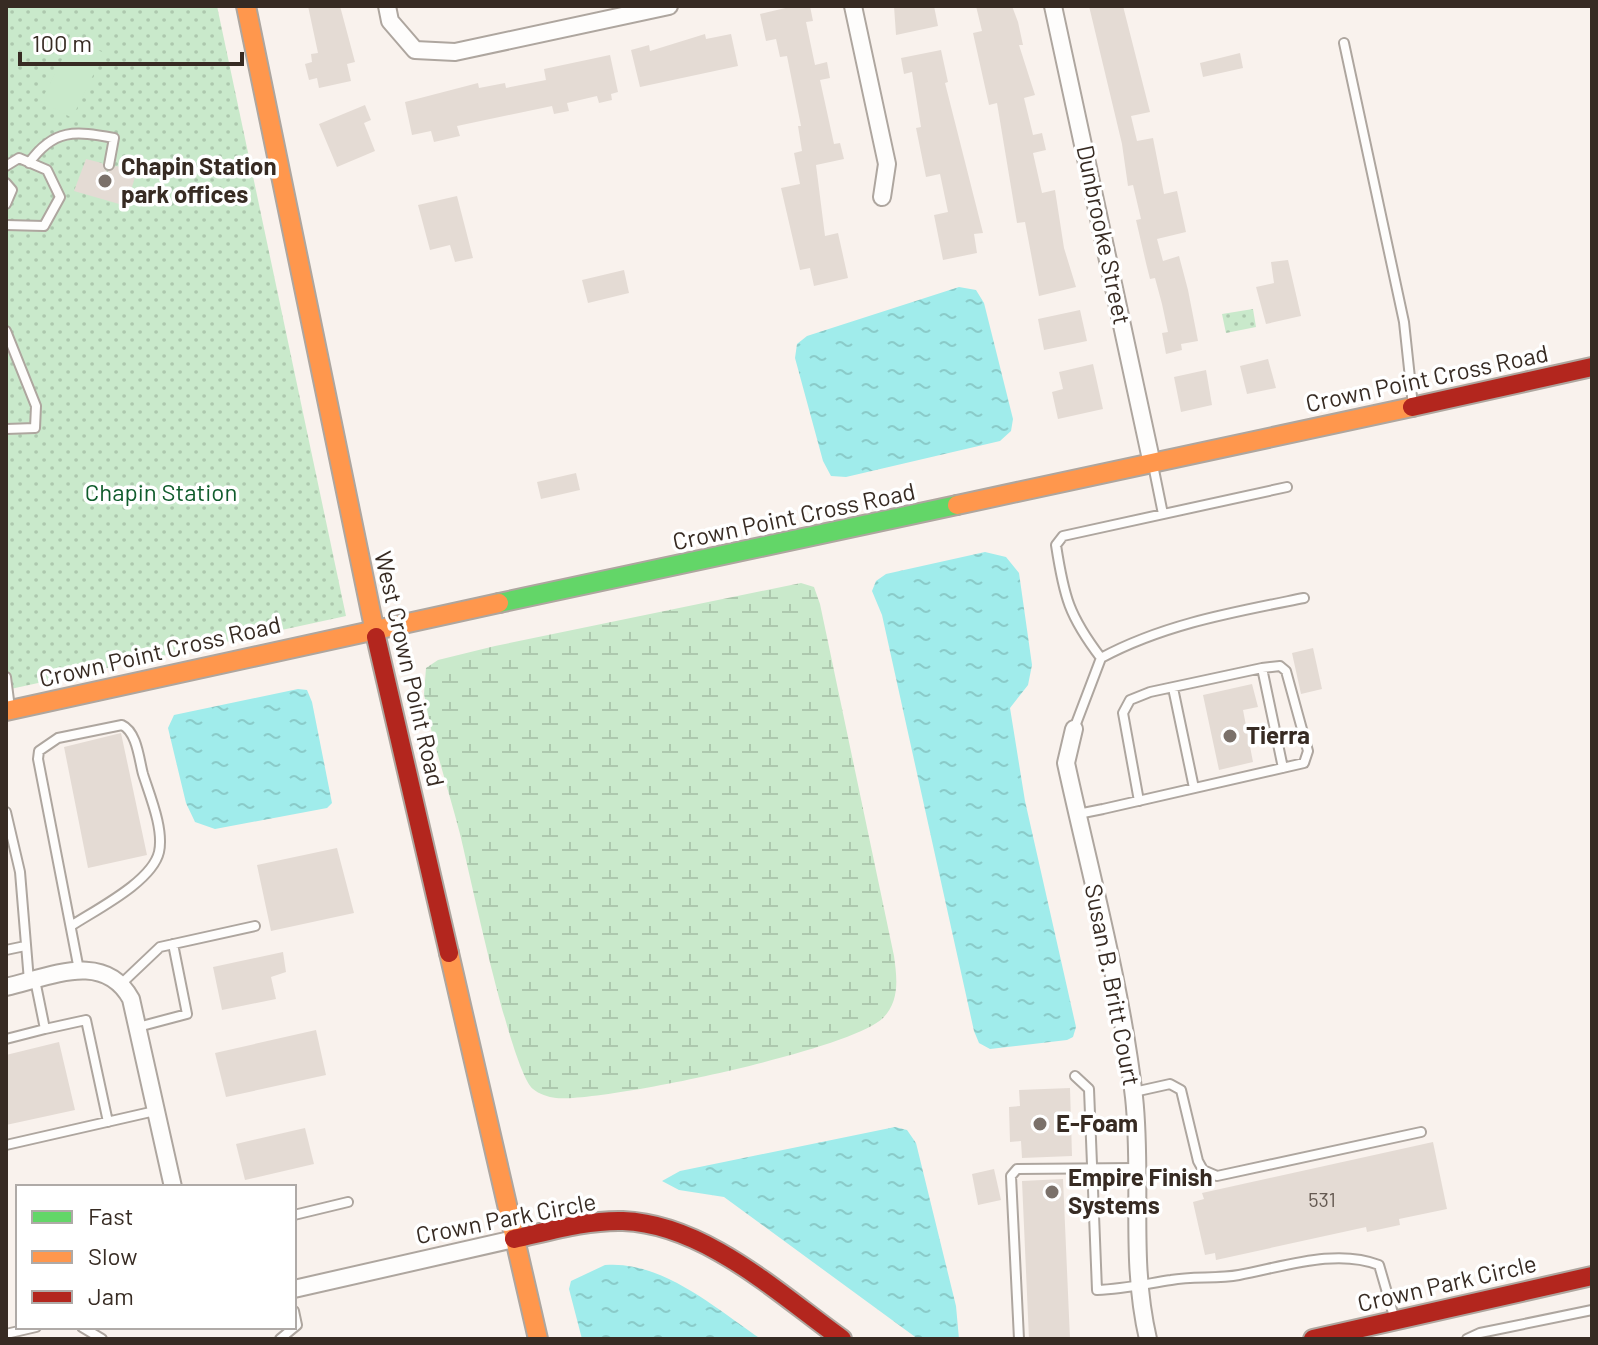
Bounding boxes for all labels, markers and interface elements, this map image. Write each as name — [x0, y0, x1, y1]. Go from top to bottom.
scale bar — [20, 16, 242, 66]
text: 100 m — [32, 28, 92, 57]
street label: Dunbrooke Street — [1071, 142, 1138, 327]
place label: Chapin Station park offices — [121, 151, 277, 208]
marker: Chapin Station park offices — [96, 172, 114, 190]
street label: Crown Point Cross Road — [1303, 338, 1551, 417]
street label: Crown Point Cross Road — [670, 476, 918, 555]
park label: Chapin Station — [85, 477, 237, 506]
street label: West Crown Point Road — [369, 548, 452, 789]
street label: Crown Point Cross Road — [36, 609, 283, 692]
place label: Tierra — [1246, 720, 1310, 749]
marker: Tierra — [1221, 727, 1239, 745]
street label: Susan B. Britt Court — [1080, 881, 1147, 1088]
place label: E-Foam — [1056, 1108, 1138, 1137]
marker: E-Foam — [1031, 1115, 1049, 1133]
place label: Empire Finish Systems — [1068, 1162, 1213, 1219]
marker: Empire Finish Systems — [1043, 1183, 1061, 1201]
legend — [16, 1185, 296, 1329]
street label: Crown Park Circle — [413, 1186, 598, 1249]
house number: 531 — [1308, 1187, 1336, 1211]
text: Fast — [88, 1201, 133, 1230]
text: Slow — [88, 1241, 137, 1270]
street label: Crown Park Circle — [1354, 1248, 1539, 1317]
text: Jam — [88, 1281, 134, 1310]

